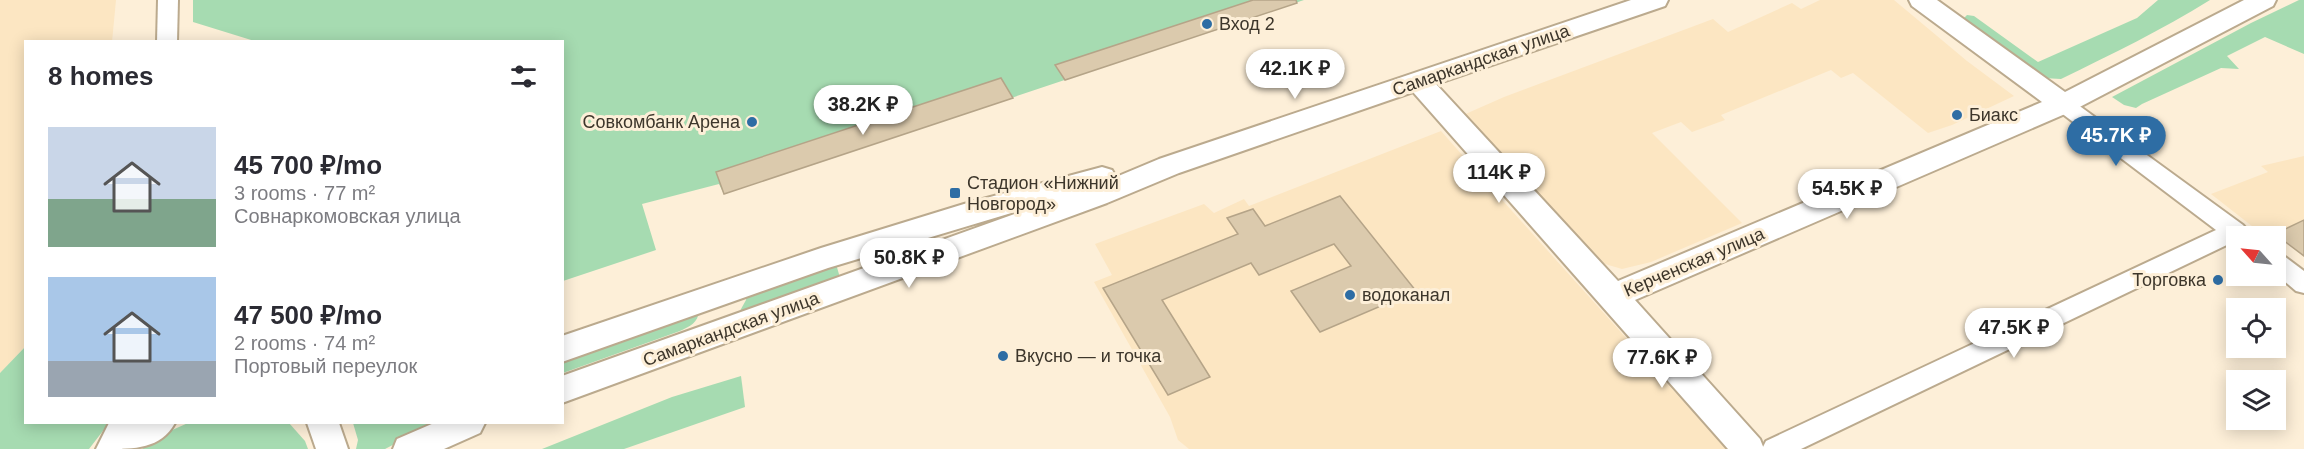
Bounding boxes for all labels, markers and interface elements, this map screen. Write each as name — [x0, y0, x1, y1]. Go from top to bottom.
place label: Вход 2 — [1219, 14, 1275, 34]
marker: Вход 2 — [1200, 17, 1214, 31]
street label: Самаркандская улица — [1390, 20, 1573, 100]
pin: 42.1K ₽ — [1240, 49, 1350, 100]
text: 42.1K ₽ — [1260, 57, 1330, 79]
icon: filters — [507, 60, 540, 93]
text: 8 homes — [48, 61, 154, 91]
pin: 38.2K ₽ — [808, 85, 918, 136]
text: 38.2K ₽ — [828, 93, 898, 115]
place label: Биакс — [1969, 105, 2018, 125]
marker: Биакс — [1950, 108, 1964, 122]
place label: Совкомбанк Арена — [582, 112, 741, 132]
marker: Совкомбанк Арена — [745, 115, 759, 129]
pin: 45.7K ₽ — [2061, 116, 2171, 167]
text: 45.7K ₽ — [2081, 124, 2151, 146]
text: 45 700 ₽/mo — [234, 150, 382, 180]
icon: home — [96, 151, 168, 223]
pin: 114K ₽ — [1450, 153, 1548, 204]
text: 114K ₽ — [1467, 161, 1531, 183]
pin: 54.5K ₽ — [1792, 169, 1902, 220]
place label: Стадион «Нижний Новгород» — [967, 173, 1119, 214]
text: 54.5K ₽ — [1812, 177, 1882, 199]
text: 3 rooms · 77 m² — [234, 182, 375, 204]
marker: Стадион «Нижний Новгород» — [948, 186, 962, 200]
text: Совнаркомовская улица — [234, 205, 461, 227]
street label: Керченская улица — [1621, 223, 1768, 301]
north arrow — [2226, 226, 2286, 286]
map controls — [2226, 226, 2286, 430]
pin: 50.8K ₽ — [854, 238, 964, 289]
text: 50.8K ₽ — [874, 246, 944, 268]
place label: Торговка — [2132, 270, 2207, 290]
marker: Торговка — [2211, 273, 2225, 287]
place label: водоканал — [1362, 285, 1450, 305]
street label: Самаркандская улица — [640, 287, 823, 370]
marker: водоканал — [1343, 288, 1357, 302]
button: locate — [2226, 298, 2286, 358]
text: 47 500 ₽/mo — [234, 300, 382, 330]
icon: home — [96, 301, 168, 373]
pin: 47.5K ₽ — [1959, 308, 2069, 359]
text: 47.5K ₽ — [1979, 316, 2049, 338]
text: 2 rooms · 74 m² — [234, 332, 375, 354]
pin: 77.6K ₽ — [1607, 338, 1717, 389]
place label: Вкусно — и точка — [1015, 346, 1162, 366]
text: 77.6K ₽ — [1627, 346, 1697, 368]
marker: Вкусно — и точка — [996, 349, 1010, 363]
text: Портовый переулок — [234, 355, 417, 377]
button: layers — [2226, 370, 2286, 430]

